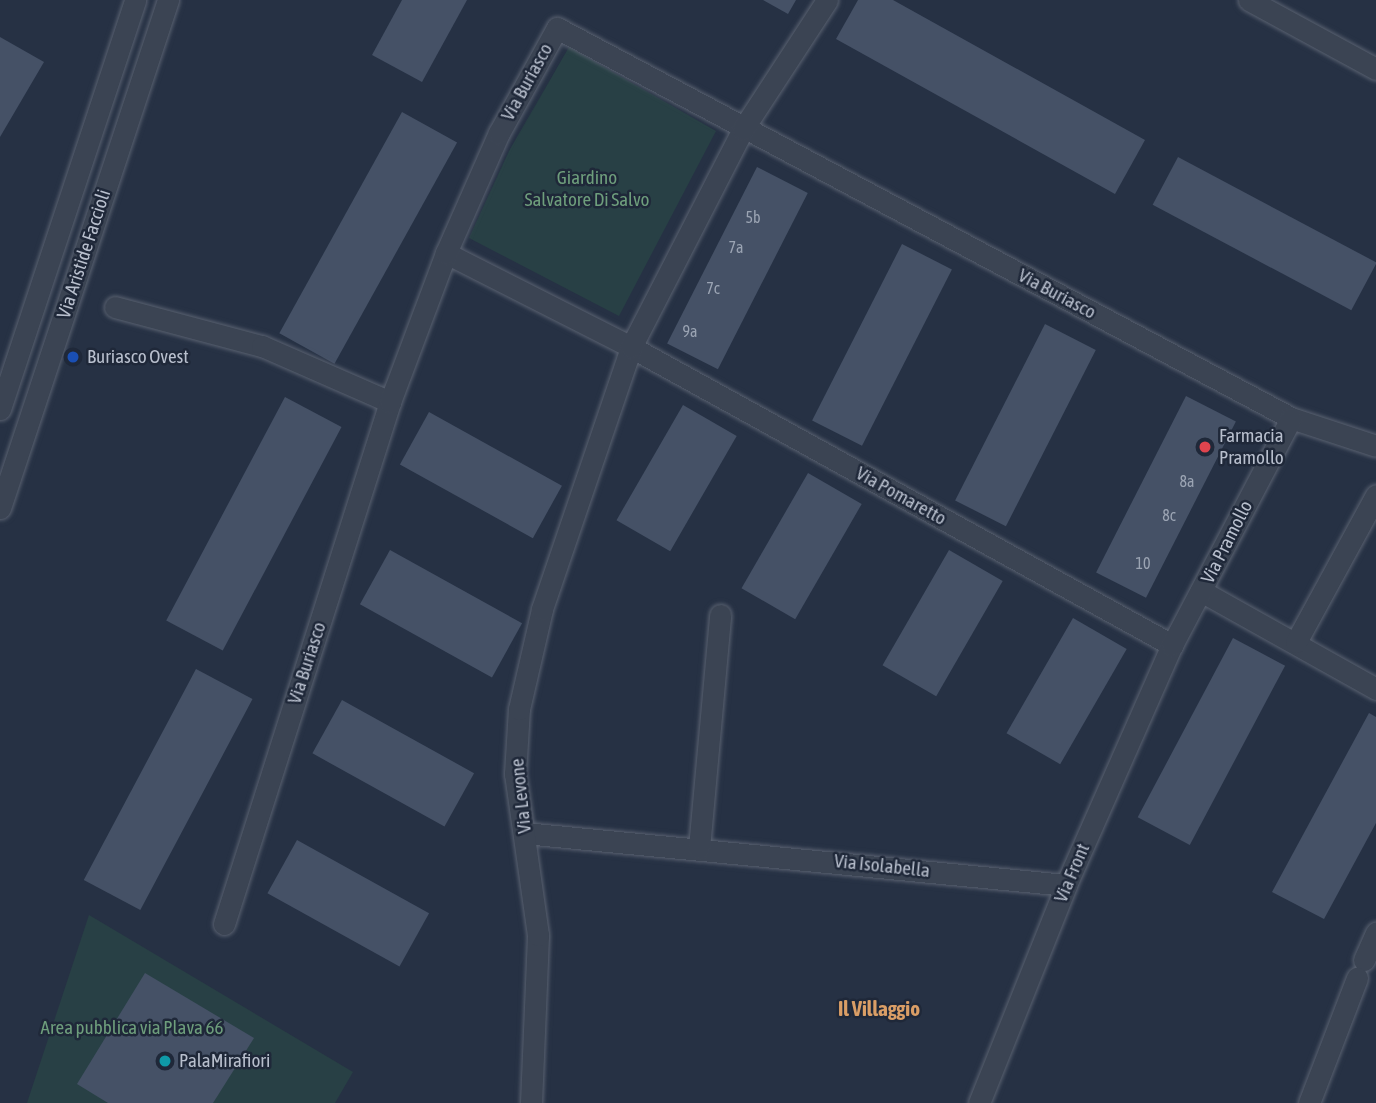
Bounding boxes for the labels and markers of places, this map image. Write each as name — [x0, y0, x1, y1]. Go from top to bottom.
place label: Buriasco Ovest — [87, 346, 189, 368]
marker: Buriasco Ovest — [65, 349, 81, 365]
place label: Farmacia Pramollo — [1219, 425, 1284, 469]
marker: Farmacia Pramollo — [1197, 439, 1213, 455]
place label: PalaMirafiori — [179, 1050, 270, 1072]
marker: PalaMirafiori — [157, 1053, 173, 1069]

